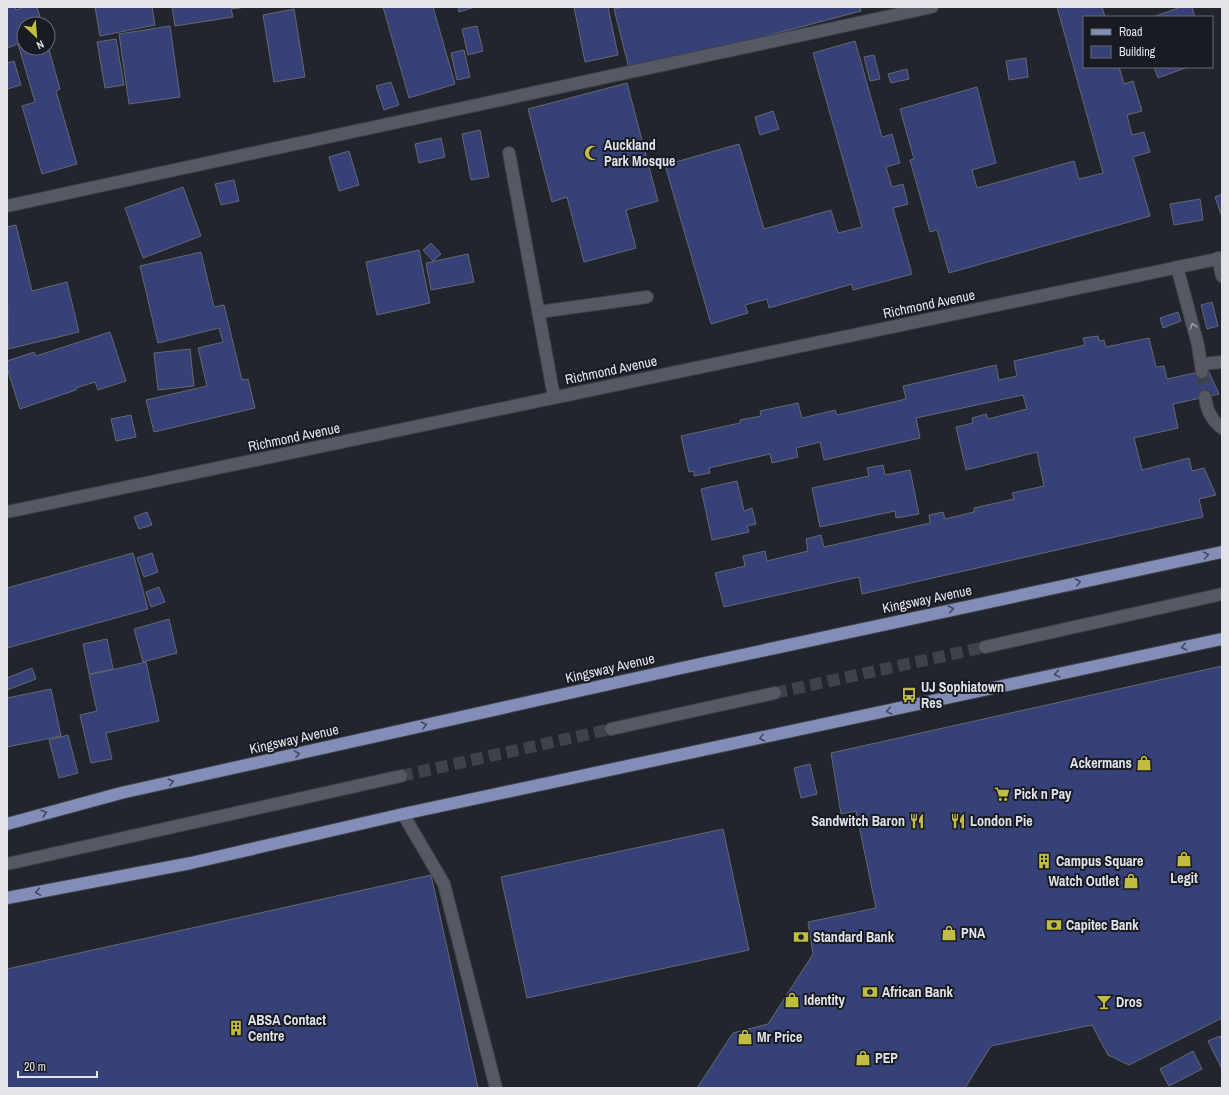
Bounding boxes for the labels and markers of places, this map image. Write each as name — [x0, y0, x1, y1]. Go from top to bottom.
place label: Auckland Park Mosque — [604, 136, 675, 170]
mosque icon: Auckland Park Mosque — [583, 144, 601, 162]
place label: UJ Sophiatown Res — [921, 678, 1004, 712]
bus stop icon: UJ Sophiatown Res — [900, 686, 918, 704]
place label: Ackermans — [1070, 754, 1132, 772]
shop icon: Ackermans — [1135, 754, 1153, 772]
supermarket icon: Pick n Pay — [993, 785, 1011, 803]
place label: Pick n Pay — [1014, 785, 1072, 803]
place label: Sandwitch Baron — [811, 812, 905, 830]
restaurant icon: Sandwitch Baron — [908, 812, 926, 830]
restaurant icon: London Pie — [949, 812, 967, 830]
place label: London Pie — [970, 812, 1033, 830]
shop icon: Legit — [1175, 850, 1193, 868]
building icon: Campus Square — [1035, 852, 1053, 870]
place label: Campus Square — [1056, 852, 1143, 870]
place label: Legit — [1170, 869, 1198, 887]
place label: Watch Outlet — [1049, 872, 1119, 890]
shop icon: Watch Outlet — [1122, 872, 1140, 890]
bank icon: Capitec Bank — [1045, 916, 1063, 934]
place label: Capitec Bank — [1066, 916, 1139, 934]
shop icon: PNA — [940, 924, 958, 942]
place label: PNA — [961, 924, 986, 942]
bank icon: Standard Bank — [792, 928, 810, 946]
place label: Standard Bank — [813, 928, 895, 946]
bank icon: African Bank — [861, 983, 879, 1001]
place label: African Bank — [882, 983, 953, 1001]
shop icon: Identity — [783, 991, 801, 1009]
place label: Identity — [804, 991, 845, 1009]
bar icon: Dros — [1095, 993, 1113, 1011]
place label: Dros — [1116, 993, 1142, 1011]
place label: ABSA Contact Centre — [248, 1011, 326, 1045]
building icon: ABSA Contact Centre — [227, 1019, 245, 1037]
shop icon: Mr Price — [736, 1028, 754, 1046]
place label: Mr Price — [757, 1028, 802, 1046]
shop icon: PEP — [854, 1049, 872, 1067]
place label: PEP — [875, 1049, 898, 1067]

